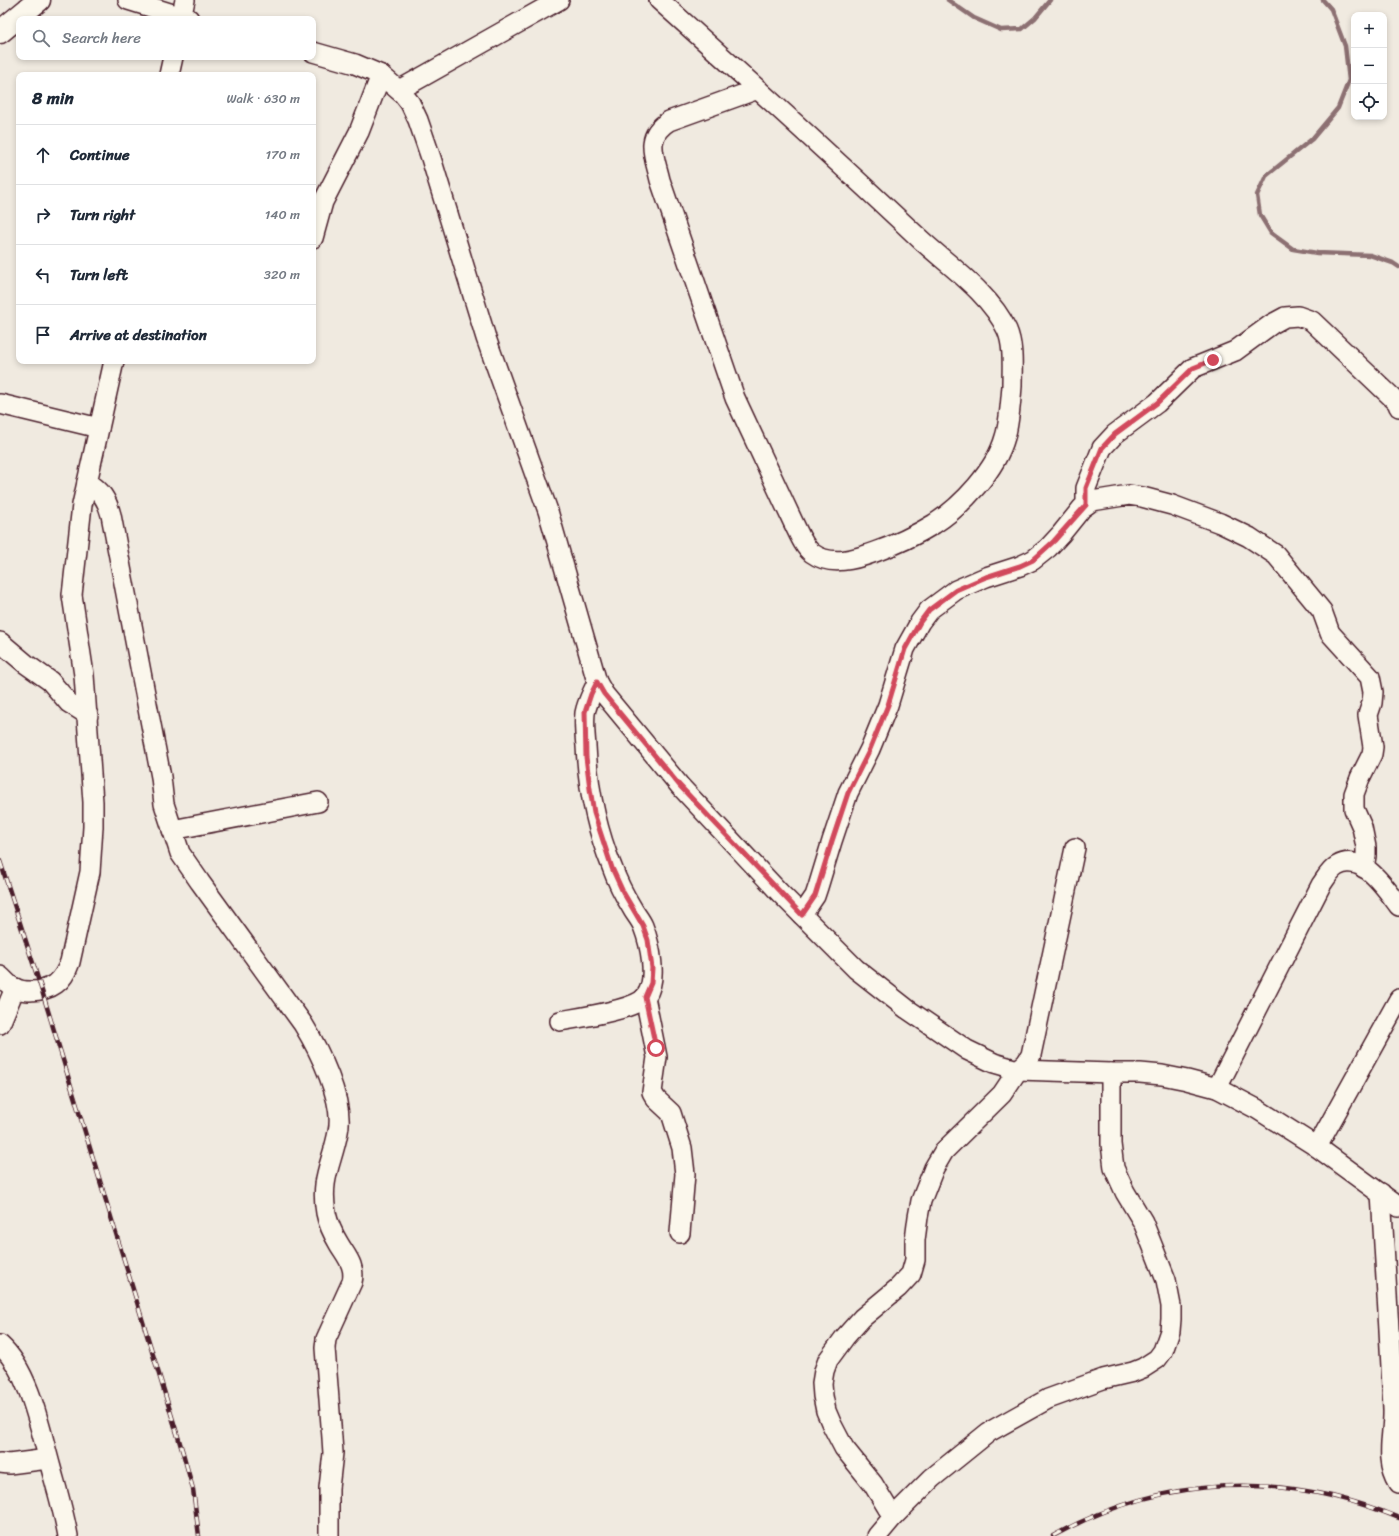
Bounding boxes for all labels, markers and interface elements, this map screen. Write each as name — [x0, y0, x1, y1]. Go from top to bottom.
map controls — [1351, 12, 1387, 120]
button: + — [1351, 12, 1387, 48]
search box — [16, 16, 316, 60]
text: Search here — [62, 25, 141, 51]
icon: search — [30, 27, 52, 49]
button: − — [1351, 48, 1387, 84]
text: 8 min — [32, 83, 74, 113]
button: locate — [1351, 84, 1387, 120]
text: Walk · 630 m — [226, 87, 300, 110]
text: Continue — [70, 142, 130, 168]
text: 170 m — [265, 143, 300, 166]
icon: ahead — [32, 144, 54, 166]
text: Turn right — [70, 202, 135, 228]
text: 140 m — [265, 203, 300, 226]
icon: right — [32, 204, 54, 226]
text: Turn left — [70, 262, 128, 288]
text: 320 m — [264, 263, 300, 286]
icon: left — [32, 264, 54, 286]
text: Arrive at destination — [70, 322, 207, 348]
icon: arrive — [32, 324, 54, 346]
route end — [1204, 351, 1222, 369]
route start — [647, 1039, 665, 1057]

